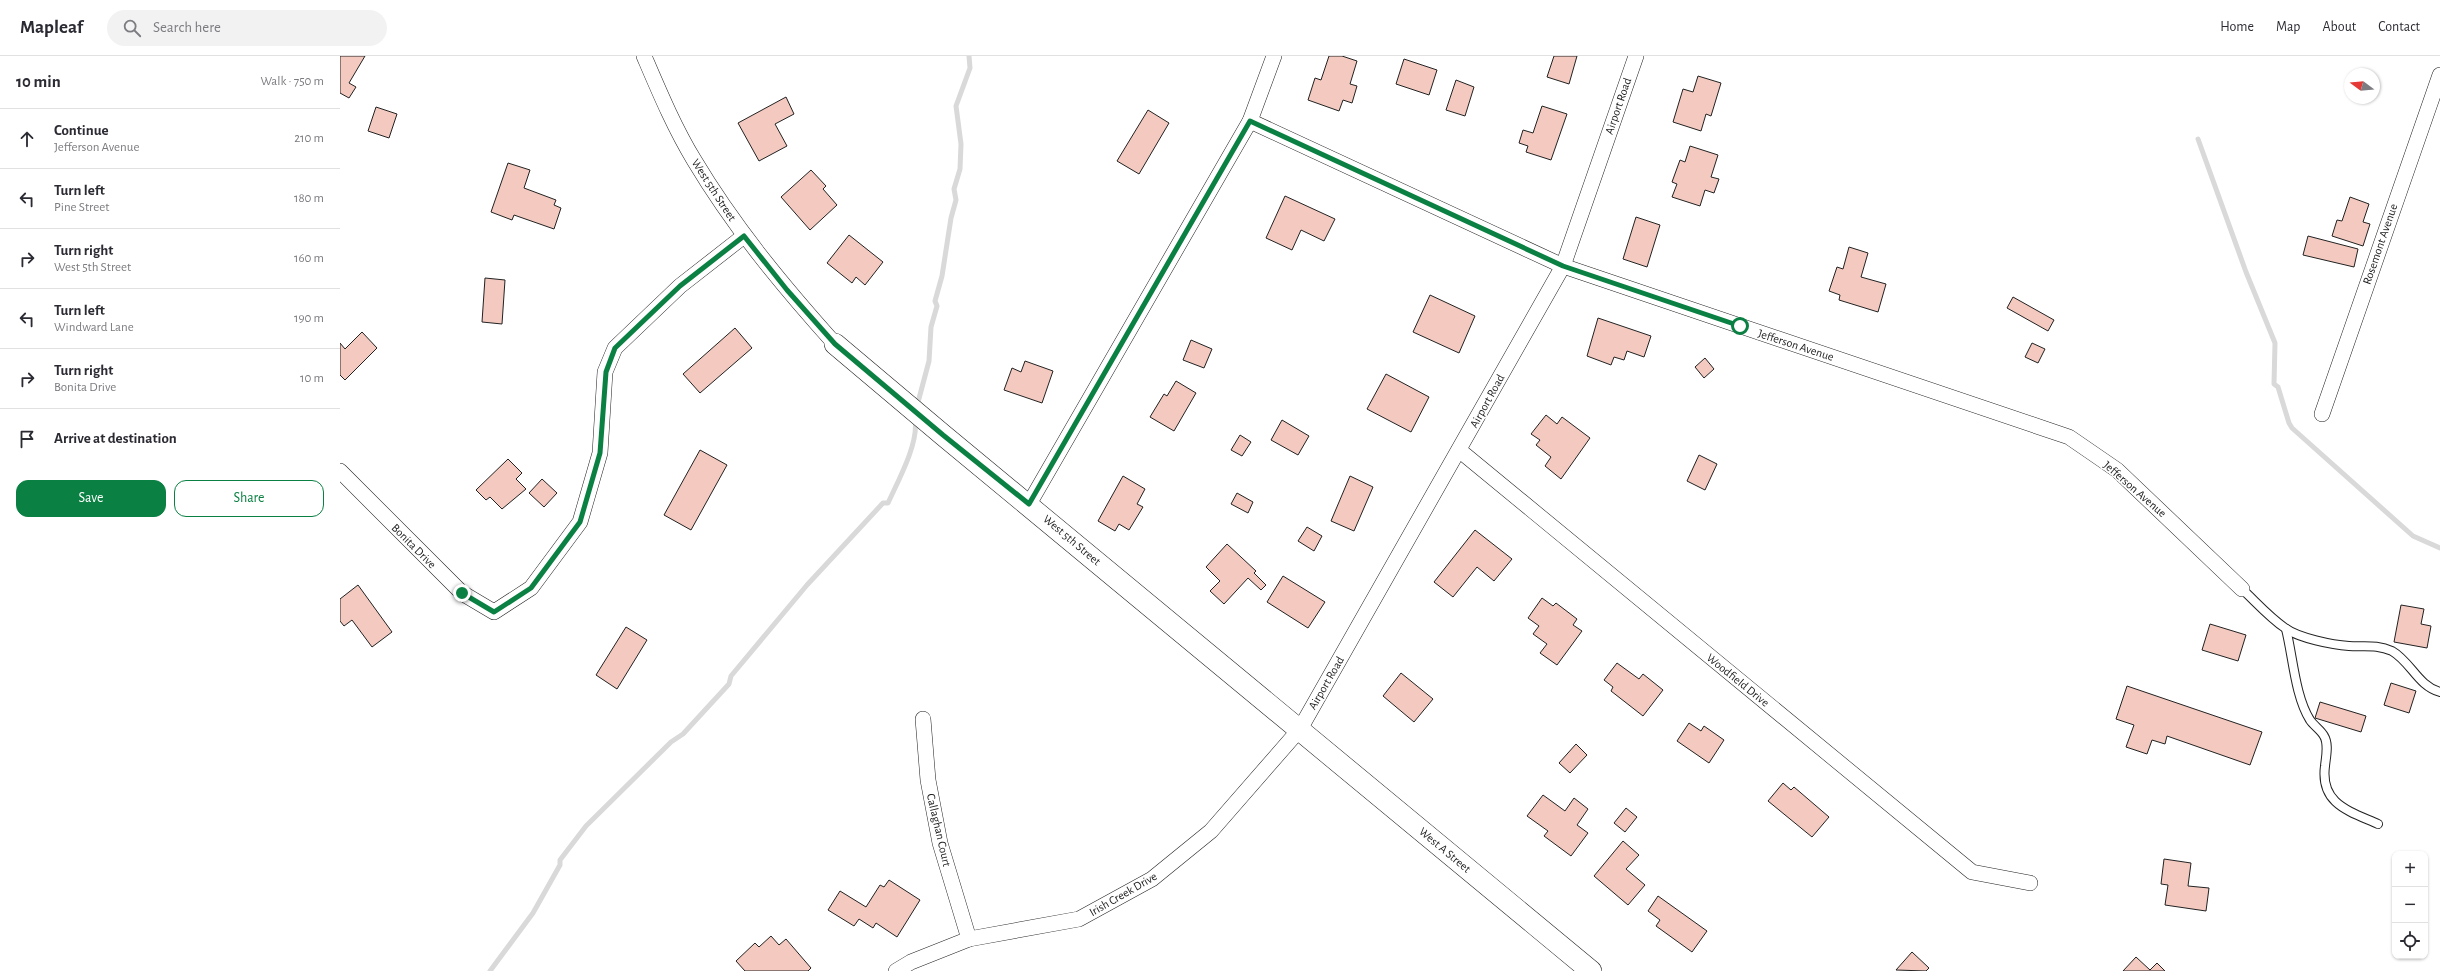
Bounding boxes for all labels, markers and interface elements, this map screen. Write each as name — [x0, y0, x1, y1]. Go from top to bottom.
search box — [107, 10, 387, 46]
icon: search — [121, 17, 143, 39]
text: Mapleaf — [20, 18, 83, 37]
text: Search here — [153, 20, 221, 35]
text: Home — [2220, 20, 2254, 34]
text: Map — [2276, 20, 2300, 34]
text: About — [2322, 20, 2356, 34]
text: Contact — [2378, 20, 2420, 34]
north arrow — [2344, 68, 2380, 104]
text: 10 min — [16, 73, 61, 90]
text: Walk · 750 m — [260, 75, 324, 88]
street label: Airport Road — [1603, 76, 1633, 136]
text: Continue — [54, 123, 109, 138]
icon: ahead — [16, 128, 38, 150]
text: 210 m — [294, 132, 324, 145]
text: Jefferson Avenue — [54, 141, 139, 154]
street label: West 5th Street — [690, 157, 739, 223]
text: Turn left — [54, 183, 105, 198]
icon: left — [16, 188, 38, 210]
text: 180 m — [294, 192, 324, 205]
text: Pine Street — [54, 201, 109, 214]
street label: Rosemont Avenue — [2361, 202, 2399, 286]
text: Turn right — [54, 243, 113, 258]
icon: right — [16, 248, 38, 270]
text: 160 m — [294, 252, 324, 265]
text: West 5th Street — [54, 261, 131, 274]
text: Turn left — [54, 303, 105, 318]
icon: left — [16, 308, 38, 330]
text: 190 m — [294, 312, 324, 325]
route start — [1731, 317, 1749, 335]
text: Windward Lane — [54, 321, 134, 334]
street label: Jefferson Avenue — [1757, 327, 1835, 363]
text: Turn right — [54, 363, 113, 378]
icon: right — [16, 368, 38, 390]
text: 10 m — [300, 372, 324, 385]
street label: Airport Road — [1467, 372, 1507, 430]
text: Bonita Drive — [54, 381, 116, 394]
icon: arrive — [16, 428, 38, 450]
text: Arrive at destination — [54, 431, 177, 446]
street label: Jefferson Avenue — [2101, 459, 2169, 519]
button: Save — [16, 480, 166, 517]
button: Share — [174, 480, 324, 517]
street label: West 5th Street — [1041, 512, 1103, 568]
street label: Bonita Drive — [389, 521, 439, 571]
route end — [453, 584, 471, 602]
street label: Woodfield Drive — [1704, 651, 1772, 709]
street label: Airport Road — [1306, 654, 1346, 712]
street label: Callaghan Court — [925, 792, 953, 868]
street label: West A Street — [1417, 825, 1473, 875]
map controls — [2392, 851, 2428, 959]
button: + — [2392, 851, 2428, 887]
street label: Irish Creek Drive — [1087, 870, 1159, 918]
button: − — [2392, 887, 2428, 923]
button: locate — [2392, 923, 2428, 959]

